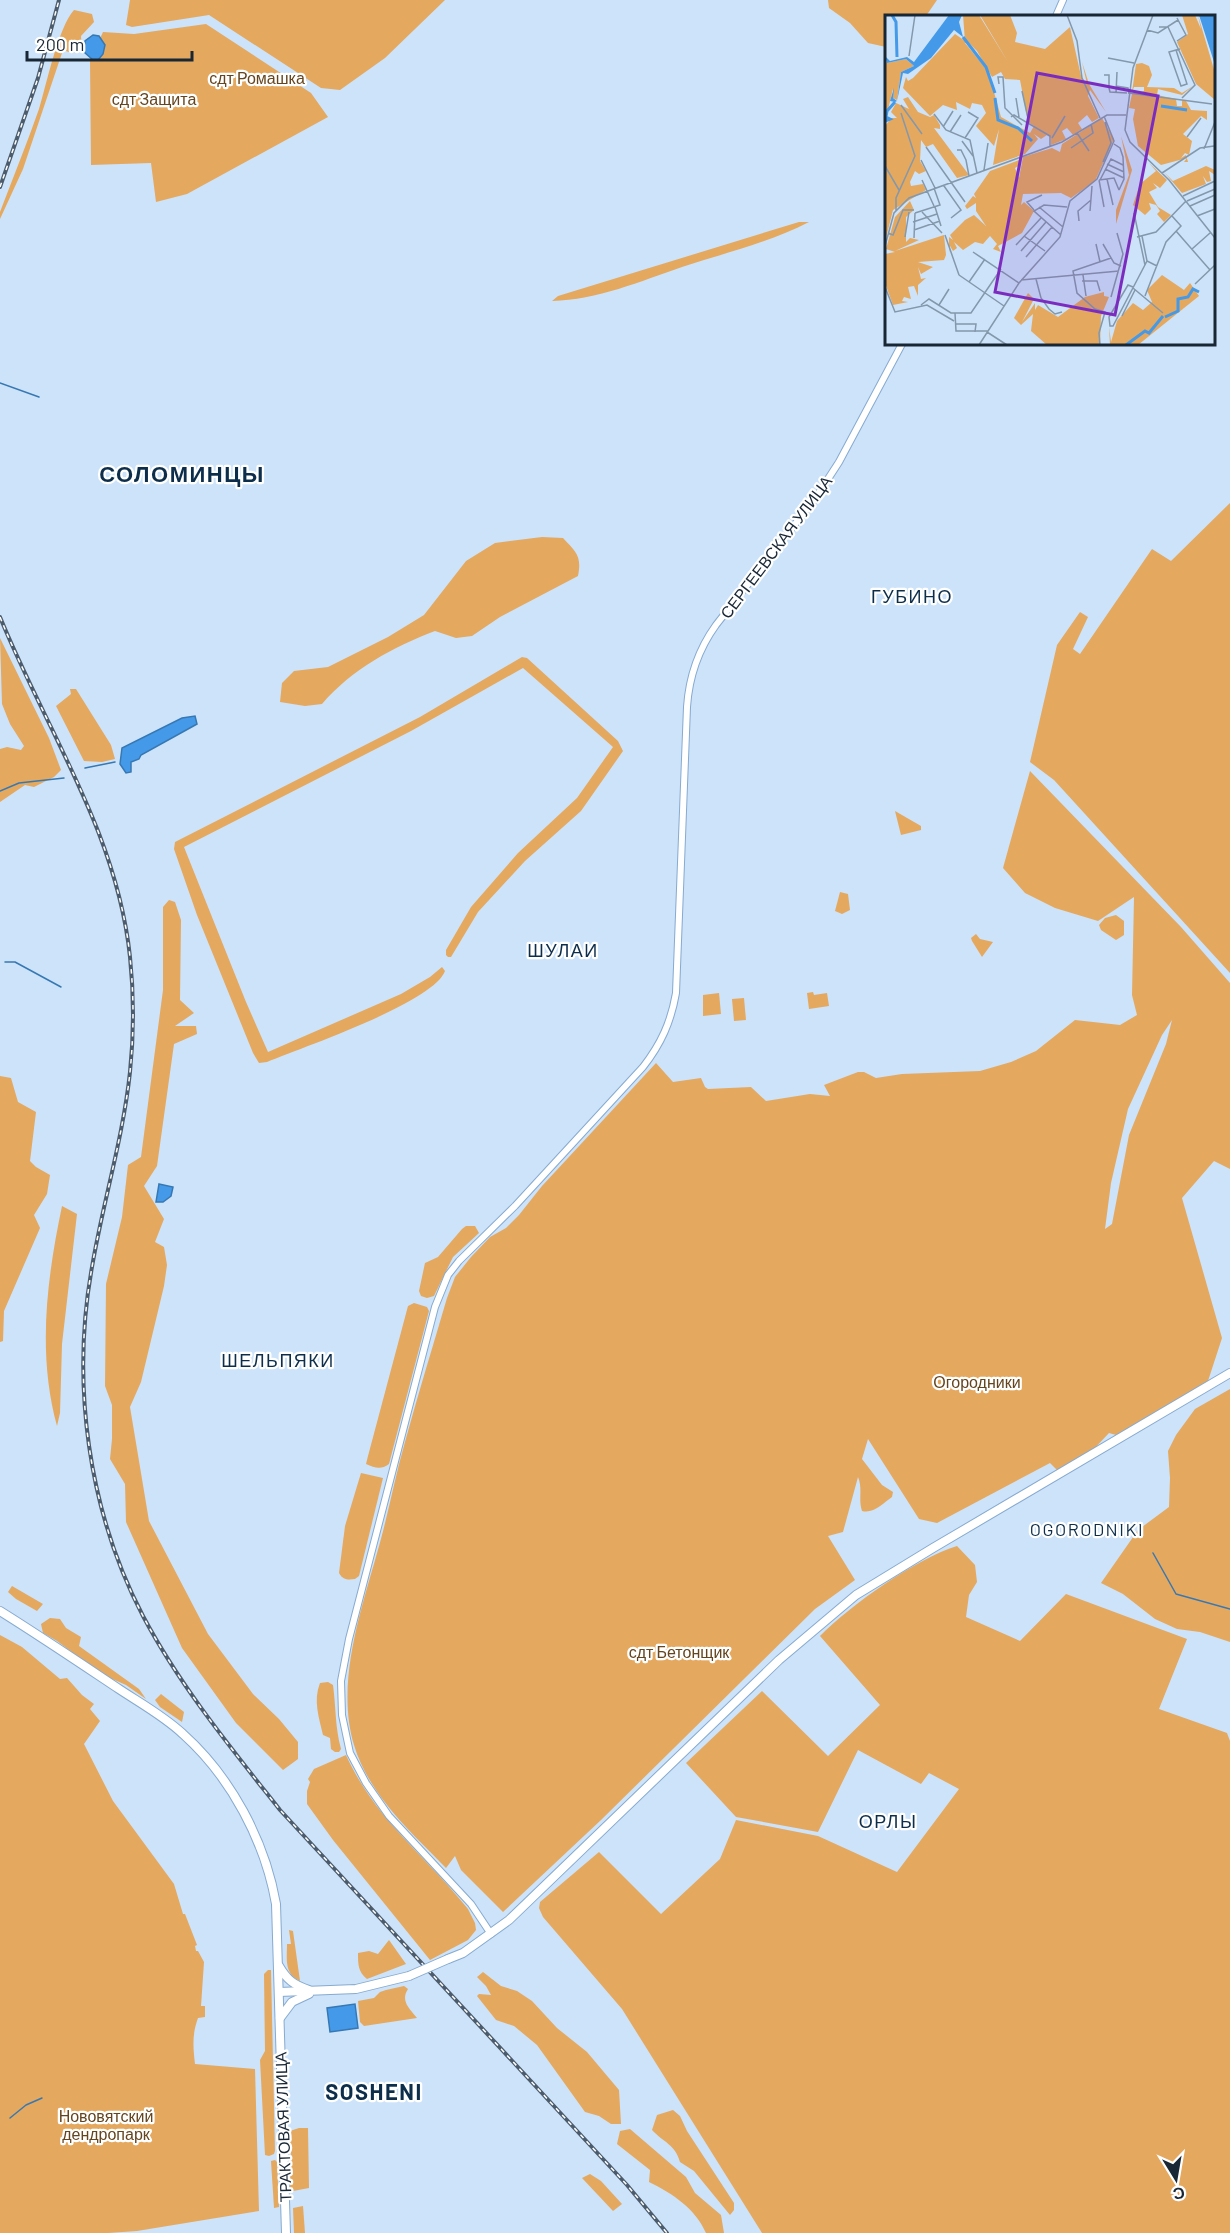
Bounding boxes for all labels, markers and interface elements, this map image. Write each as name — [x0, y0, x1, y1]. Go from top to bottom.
inset map — [885, 15, 1215, 345]
scale bar — [27, 24, 192, 62]
text: 200 m — [36, 33, 84, 55]
park label: сдт Ромашка — [209, 68, 305, 87]
park label: сдт Защита — [112, 89, 196, 108]
district label: СОЛОМИНЦЫ — [99, 460, 265, 487]
street label: СЕРГЕЕВСКАЯ УЛИЦА — [716, 471, 836, 622]
district label: ГУБИНО — [871, 585, 953, 607]
district label: ШУЛАИ — [527, 939, 599, 961]
district label: ШЕЛЬПЯКИ — [221, 1349, 335, 1371]
park label: Огородники — [933, 1372, 1021, 1391]
district label: OGORODNIKI — [1030, 1518, 1144, 1540]
park label: сдт Бетонщик — [629, 1642, 730, 1661]
district label: ОРЛЫ — [859, 1810, 917, 1832]
street label: ТРАКТОВАЯ УЛИЦА — [270, 2051, 295, 2203]
district label: SOSHENI — [325, 2078, 423, 2104]
park label: Нововятский дендропарк — [59, 2106, 153, 2143]
north arrow — [1146, 2149, 1206, 2209]
text: С — [1171, 2184, 1186, 2205]

